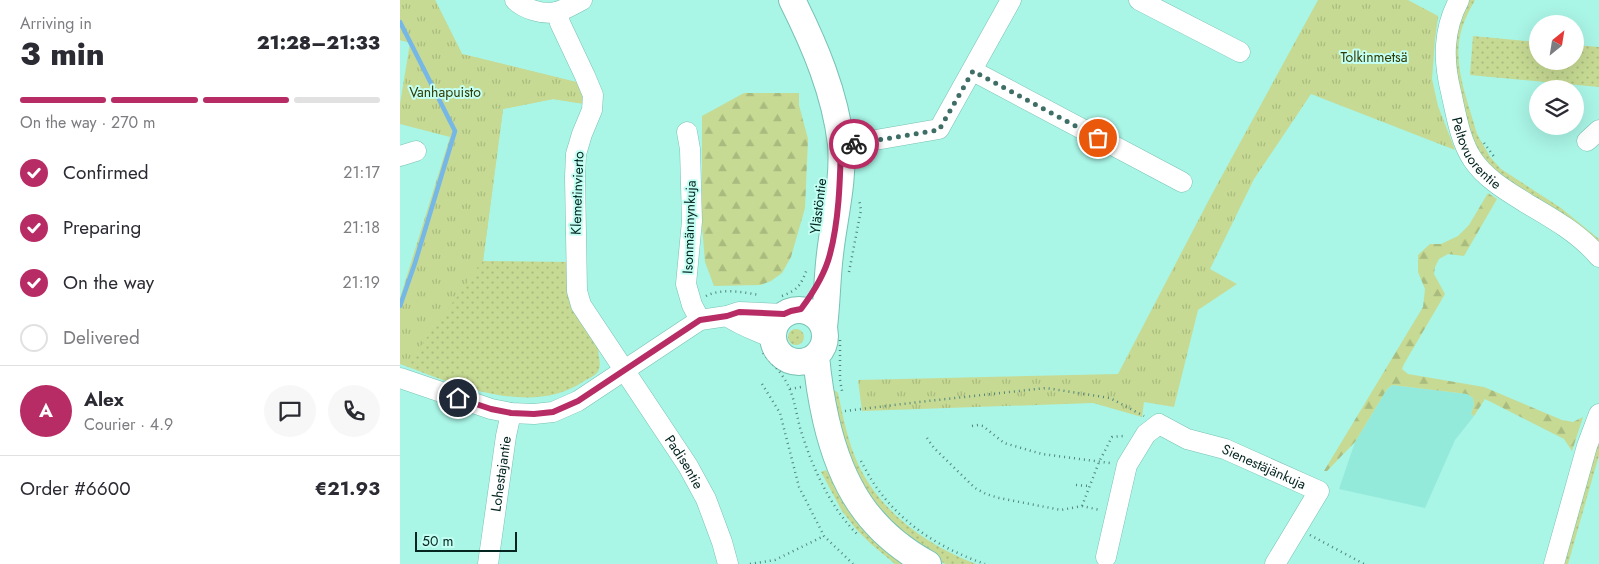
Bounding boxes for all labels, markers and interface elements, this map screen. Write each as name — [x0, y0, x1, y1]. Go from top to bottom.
text: Arriving in — [20, 12, 92, 35]
north arrow — [1529, 15, 1584, 70]
map controls — [1529, 15, 1584, 135]
text: 21:28–21:33 — [257, 29, 380, 56]
text: 3 min — [20, 31, 105, 77]
park label: Tolkinmetsä — [1340, 47, 1408, 67]
button: layers — [1529, 80, 1584, 135]
park label: Vanhapuisto — [409, 82, 481, 102]
text: On the way · 270 m — [20, 111, 155, 134]
street label: Peltovuorentie — [1447, 115, 1505, 194]
pin — [1077, 117, 1119, 159]
courier — [829, 119, 879, 169]
icon: bag — [1084, 124, 1112, 152]
icon: bike — [840, 130, 868, 158]
street label: Klemetinvierto — [566, 151, 588, 235]
icon: check — [20, 159, 48, 187]
text: Confirmed — [63, 159, 149, 186]
text: 21:17 — [343, 161, 380, 184]
street label: Ylästöntie — [805, 177, 831, 235]
street label: Isonmännynkuja — [677, 180, 701, 274]
icon: check — [20, 214, 48, 242]
text: Preparing — [63, 214, 141, 241]
text: 21:18 — [343, 216, 380, 239]
icon: check — [20, 269, 48, 297]
text: On the way — [63, 269, 154, 296]
text: 21:19 — [342, 271, 380, 294]
text: Delivered — [63, 324, 140, 351]
pin — [437, 377, 479, 419]
icon: home — [444, 384, 472, 412]
button: chat — [264, 385, 316, 437]
button: phone — [328, 385, 380, 437]
text: Alex — [84, 386, 124, 413]
text: A — [39, 397, 53, 424]
text: Courier · 4.9 — [84, 413, 173, 436]
street label: Padisentie — [660, 431, 709, 492]
street label: Lohestajantie — [485, 435, 516, 513]
street label: Sienestäjänkuja — [1219, 439, 1309, 494]
text: Order #6600 — [20, 475, 131, 502]
text: €21.93 — [315, 475, 380, 502]
scale bar — [415, 529, 518, 552]
text: 50 m — [422, 531, 453, 551]

